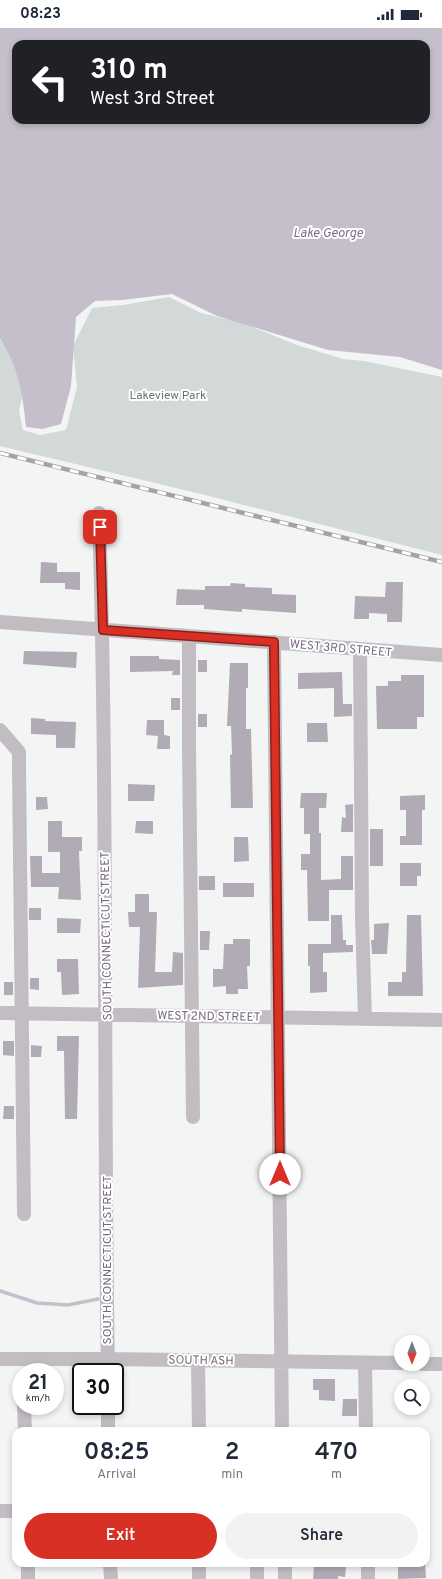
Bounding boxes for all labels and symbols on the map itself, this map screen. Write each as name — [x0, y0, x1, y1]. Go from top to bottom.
water label: Lake George — [293, 226, 363, 242]
park label: Lakeview Park — [130, 388, 206, 404]
pin — [83, 510, 117, 544]
street label: WEST 3RD STREET — [289, 637, 393, 661]
street label: SOUTH CONNECTICUT STREET — [98, 851, 116, 1021]
street label: WEST 2ND STREET — [157, 1008, 261, 1026]
position arrow — [259, 1153, 301, 1195]
street label: SOUTH CONNECTICUT STREET — [100, 1176, 116, 1344]
north arrow — [394, 1335, 430, 1371]
street label: SOUTH ASH — [168, 1352, 234, 1370]
speed limit sign: 30 — [72, 1363, 124, 1415]

